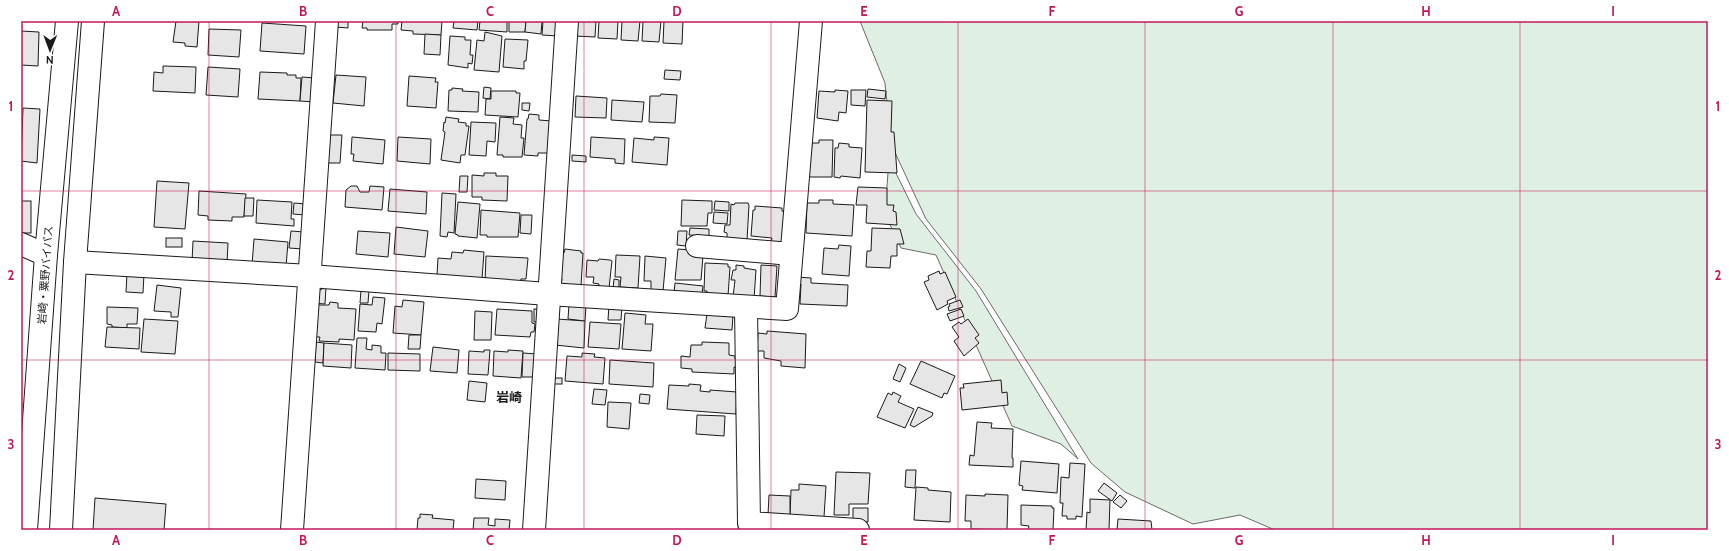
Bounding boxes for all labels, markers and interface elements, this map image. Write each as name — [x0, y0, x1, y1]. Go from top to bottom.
text: A — [112, 3, 121, 19]
text: B — [299, 3, 307, 19]
text: C — [486, 3, 494, 19]
text: D — [672, 3, 682, 19]
text: E — [860, 3, 868, 19]
text: F — [1049, 3, 1056, 19]
text: G — [1235, 3, 1244, 19]
text: H — [1421, 3, 1431, 19]
text: I — [1611, 3, 1615, 19]
north arrow — [30, 30, 70, 70]
text: N — [46, 53, 54, 67]
text: 1 — [9, 98, 13, 114]
text: 1 — [1716, 98, 1720, 114]
street label: 岩崎・粟野バイパス — [35, 225, 55, 325]
text: 2 — [8, 267, 15, 283]
text: 2 — [1715, 267, 1722, 283]
district label: 岩崎 — [496, 389, 522, 405]
text: 3 — [7, 436, 15, 452]
text: 3 — [1714, 436, 1722, 452]
text: A — [112, 532, 121, 548]
text: B — [299, 532, 307, 548]
text: C — [486, 532, 494, 548]
text: D — [672, 532, 682, 548]
text: E — [860, 532, 868, 548]
text: F — [1049, 532, 1056, 548]
text: G — [1235, 532, 1244, 548]
text: H — [1421, 532, 1431, 548]
text: I — [1611, 532, 1615, 548]

